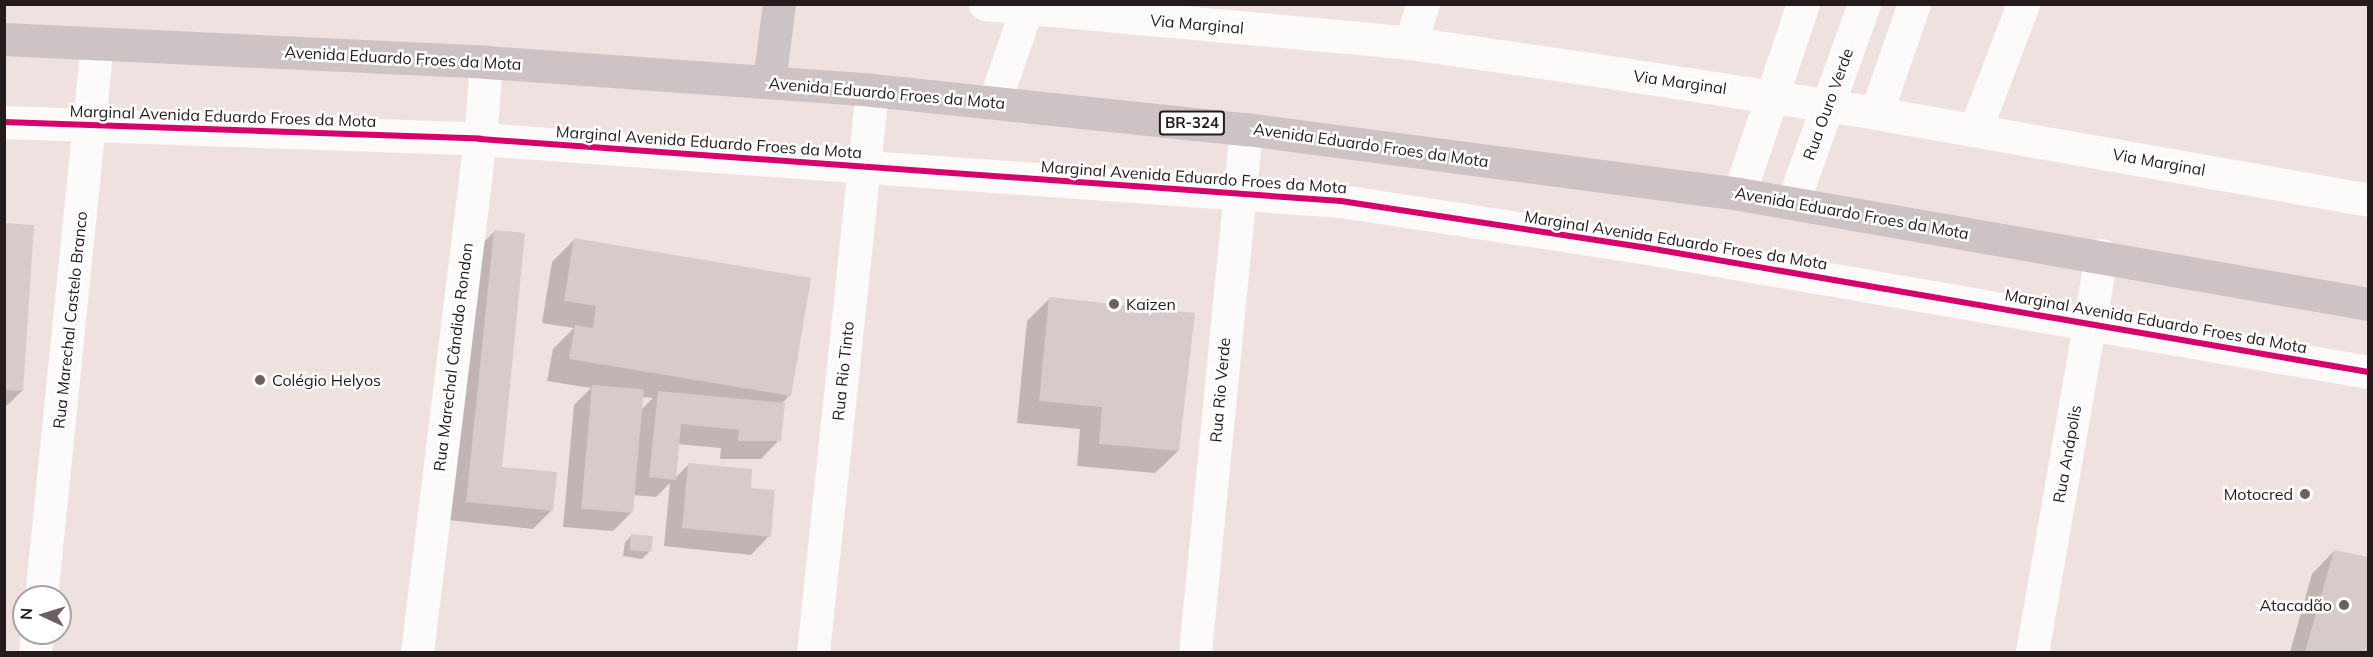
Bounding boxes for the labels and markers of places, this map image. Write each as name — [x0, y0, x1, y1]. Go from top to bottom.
place label: Kaizen — [1126, 294, 1176, 314]
marker: Kaizen — [1107, 297, 1121, 311]
place label: Colégio Helyos — [272, 370, 381, 390]
marker: Colégio Helyos — [253, 373, 267, 387]
place label: Motocred — [2224, 484, 2293, 504]
marker: Motocred — [2298, 487, 2312, 501]
place label: Atacadão — [2259, 595, 2332, 615]
marker: Atacadão — [2337, 598, 2351, 612]

